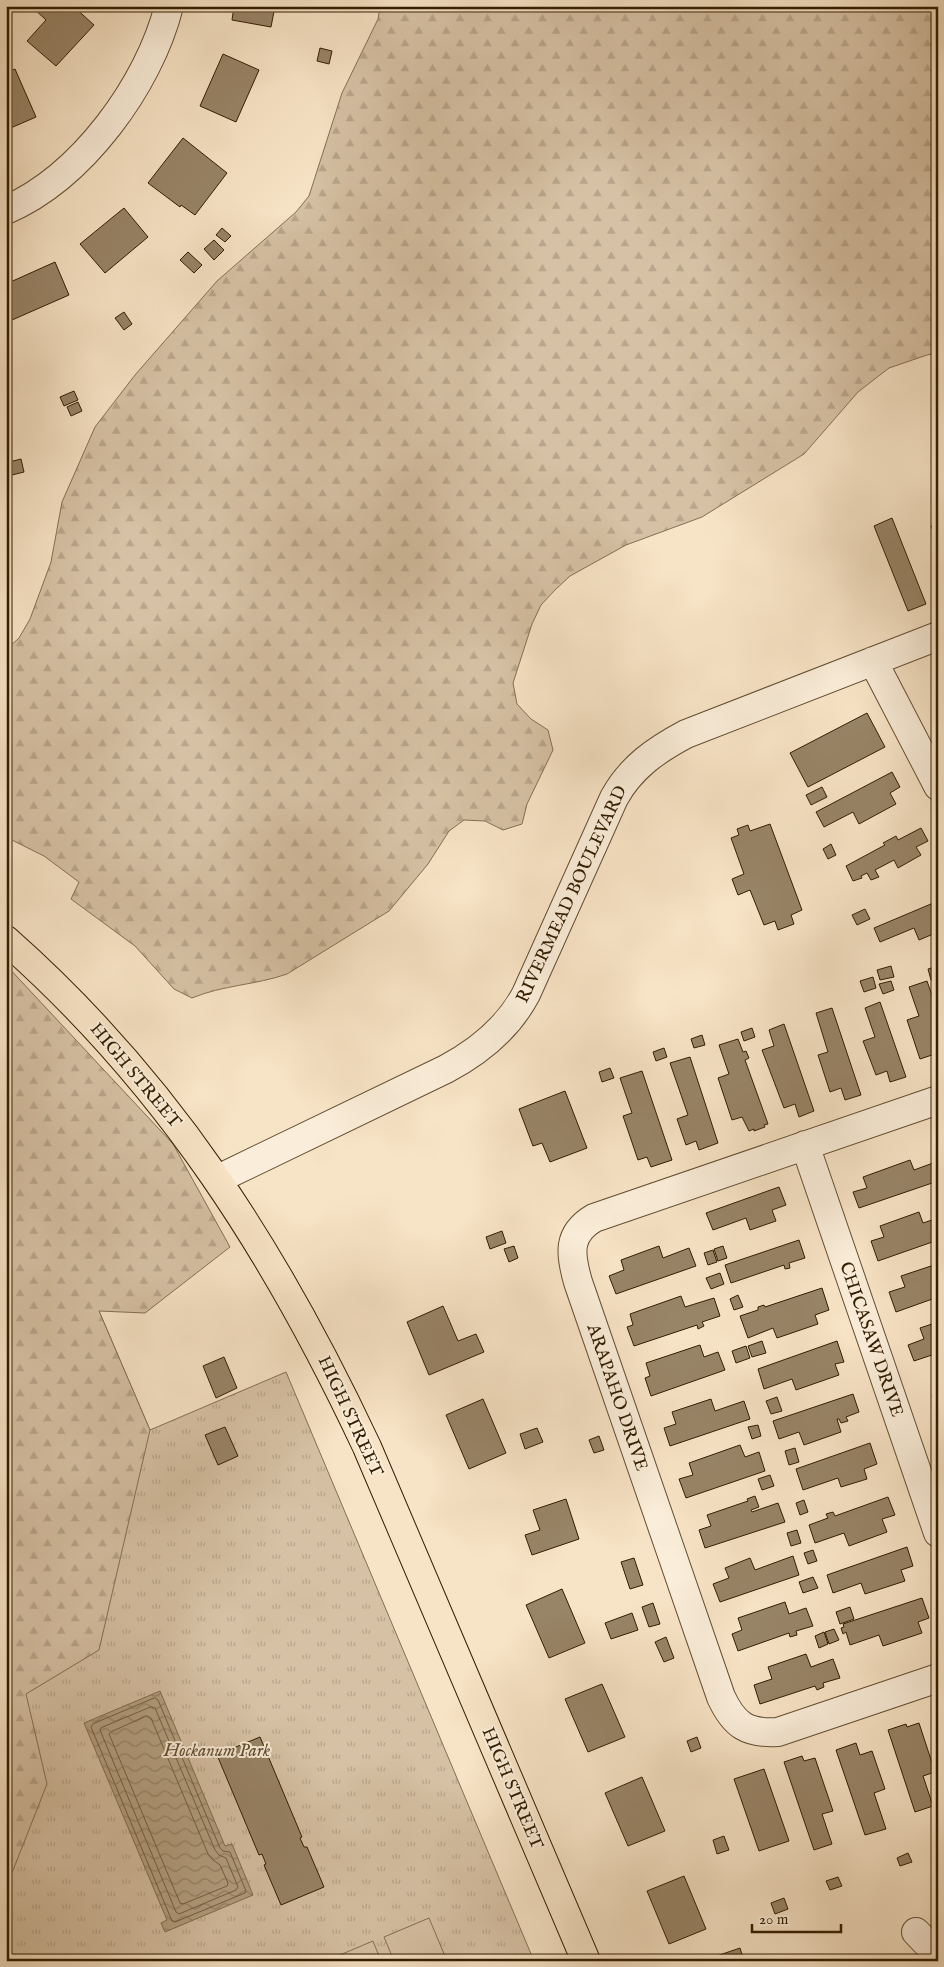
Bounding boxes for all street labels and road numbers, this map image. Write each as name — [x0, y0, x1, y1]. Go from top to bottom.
street label: RIVERMEAD BOULEVARD — [512, 782, 633, 1007]
street label: HIGH STREET — [84, 1019, 186, 1133]
street label: CHICASAW DRIVE — [833, 1259, 908, 1420]
street label: ARAPAHO DRIVE — [580, 1320, 653, 1474]
street label: HIGH STREET — [312, 1353, 388, 1481]
street label: HIGH STREET — [476, 1724, 548, 1853]

